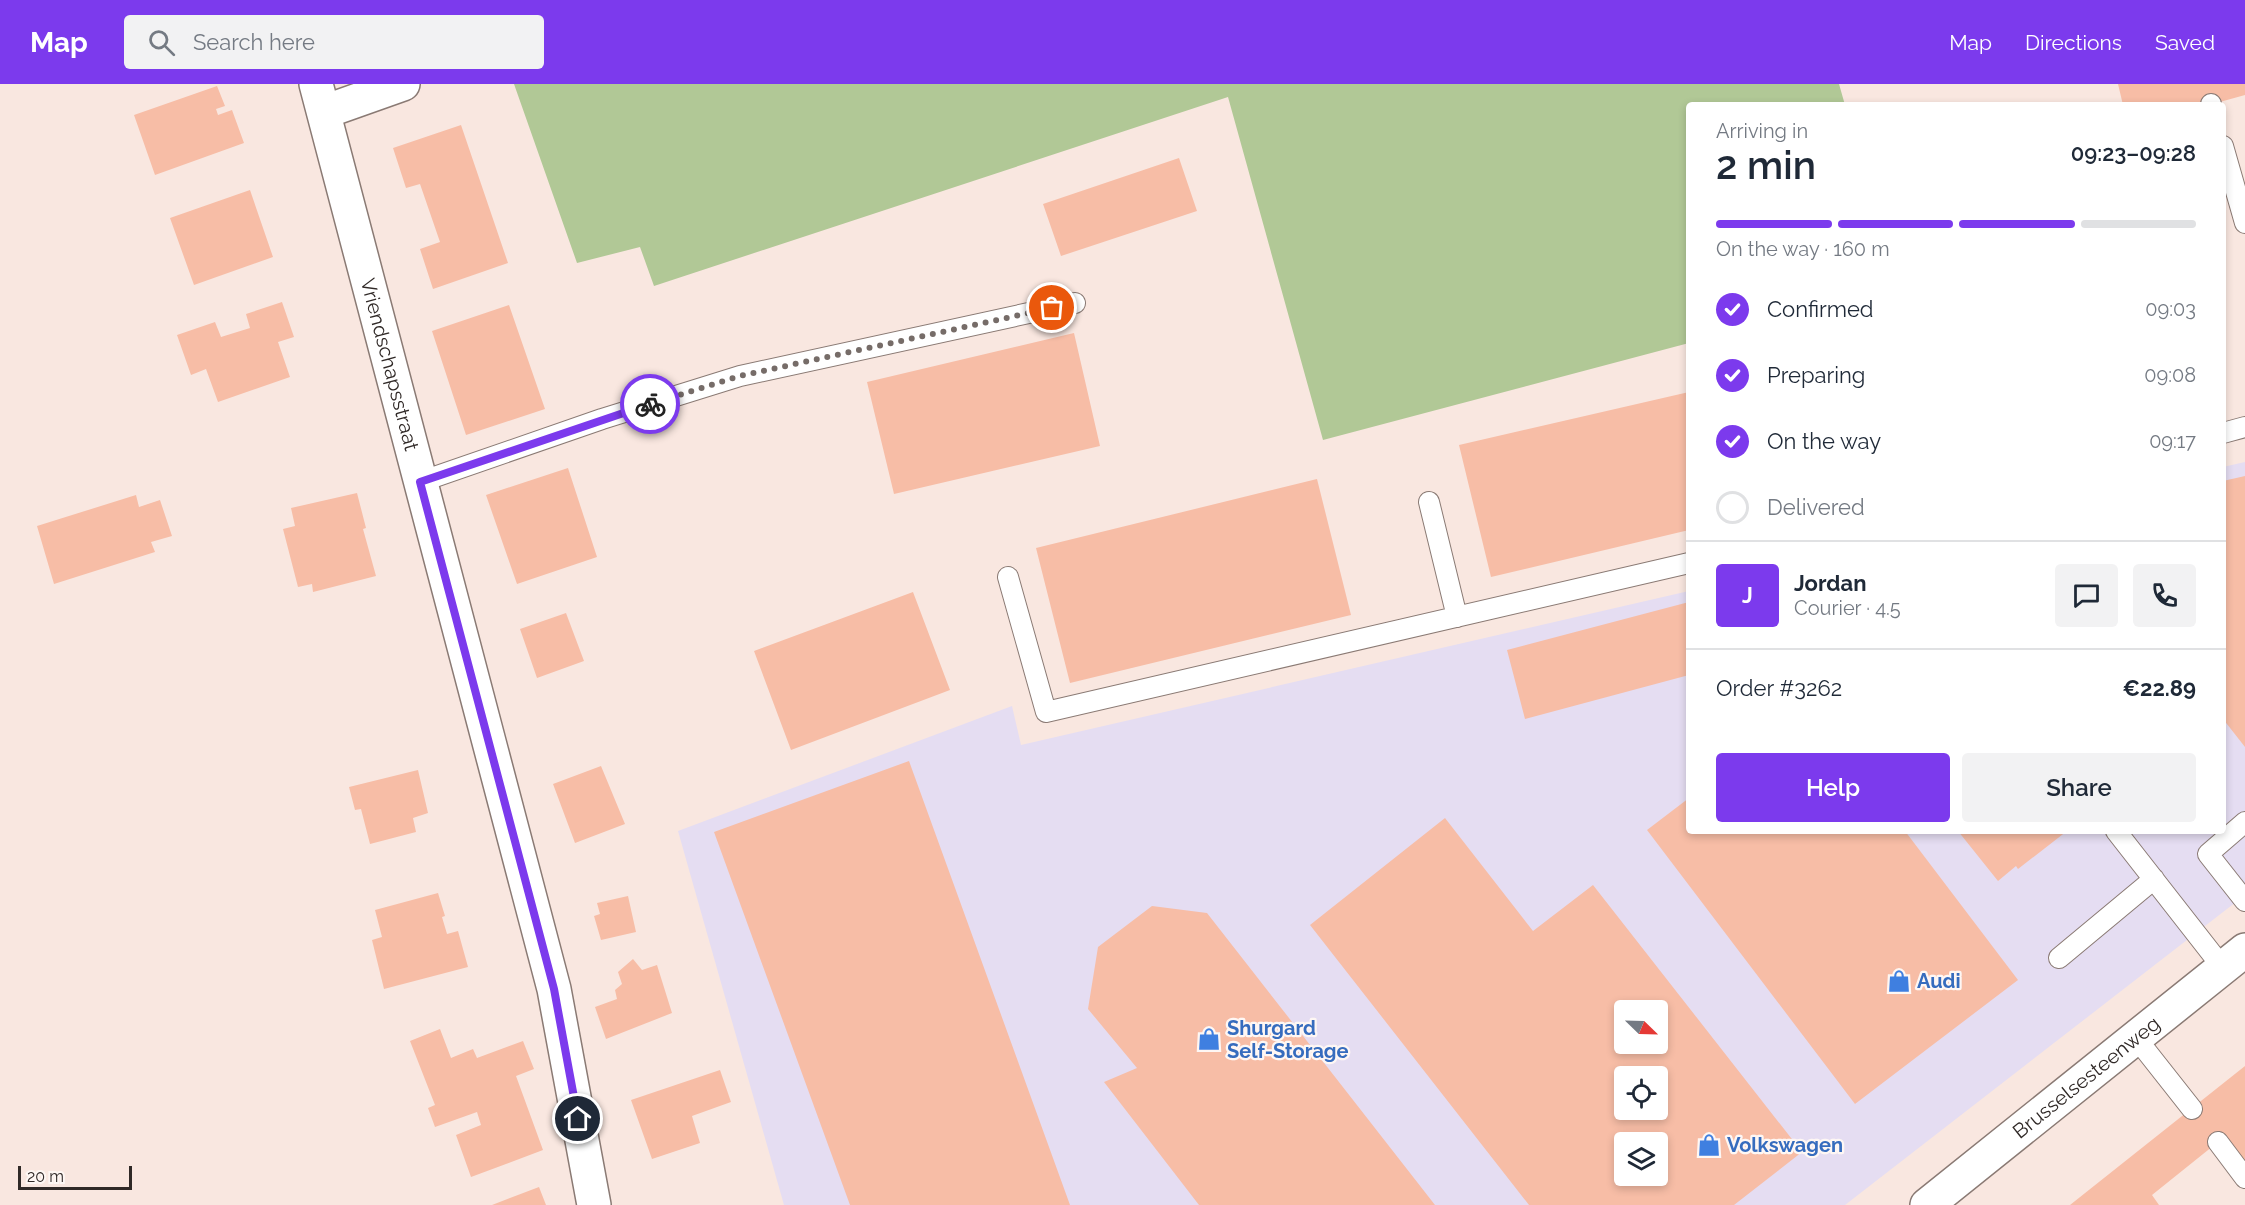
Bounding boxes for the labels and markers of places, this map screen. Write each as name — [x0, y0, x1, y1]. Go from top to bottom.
pin — [1026, 282, 1077, 333]
shop icon: Audi — [1886, 968, 1912, 994]
place label: Audi — [1917, 969, 1961, 993]
place label: Shurgard Self-Storage — [1227, 1016, 1349, 1063]
shop icon: Shurgard Self-Storage — [1196, 1026, 1222, 1052]
pin — [552, 1093, 603, 1144]
shop icon: Volkswagen — [1696, 1132, 1722, 1158]
place label: Volkswagen — [1727, 1133, 1843, 1157]

